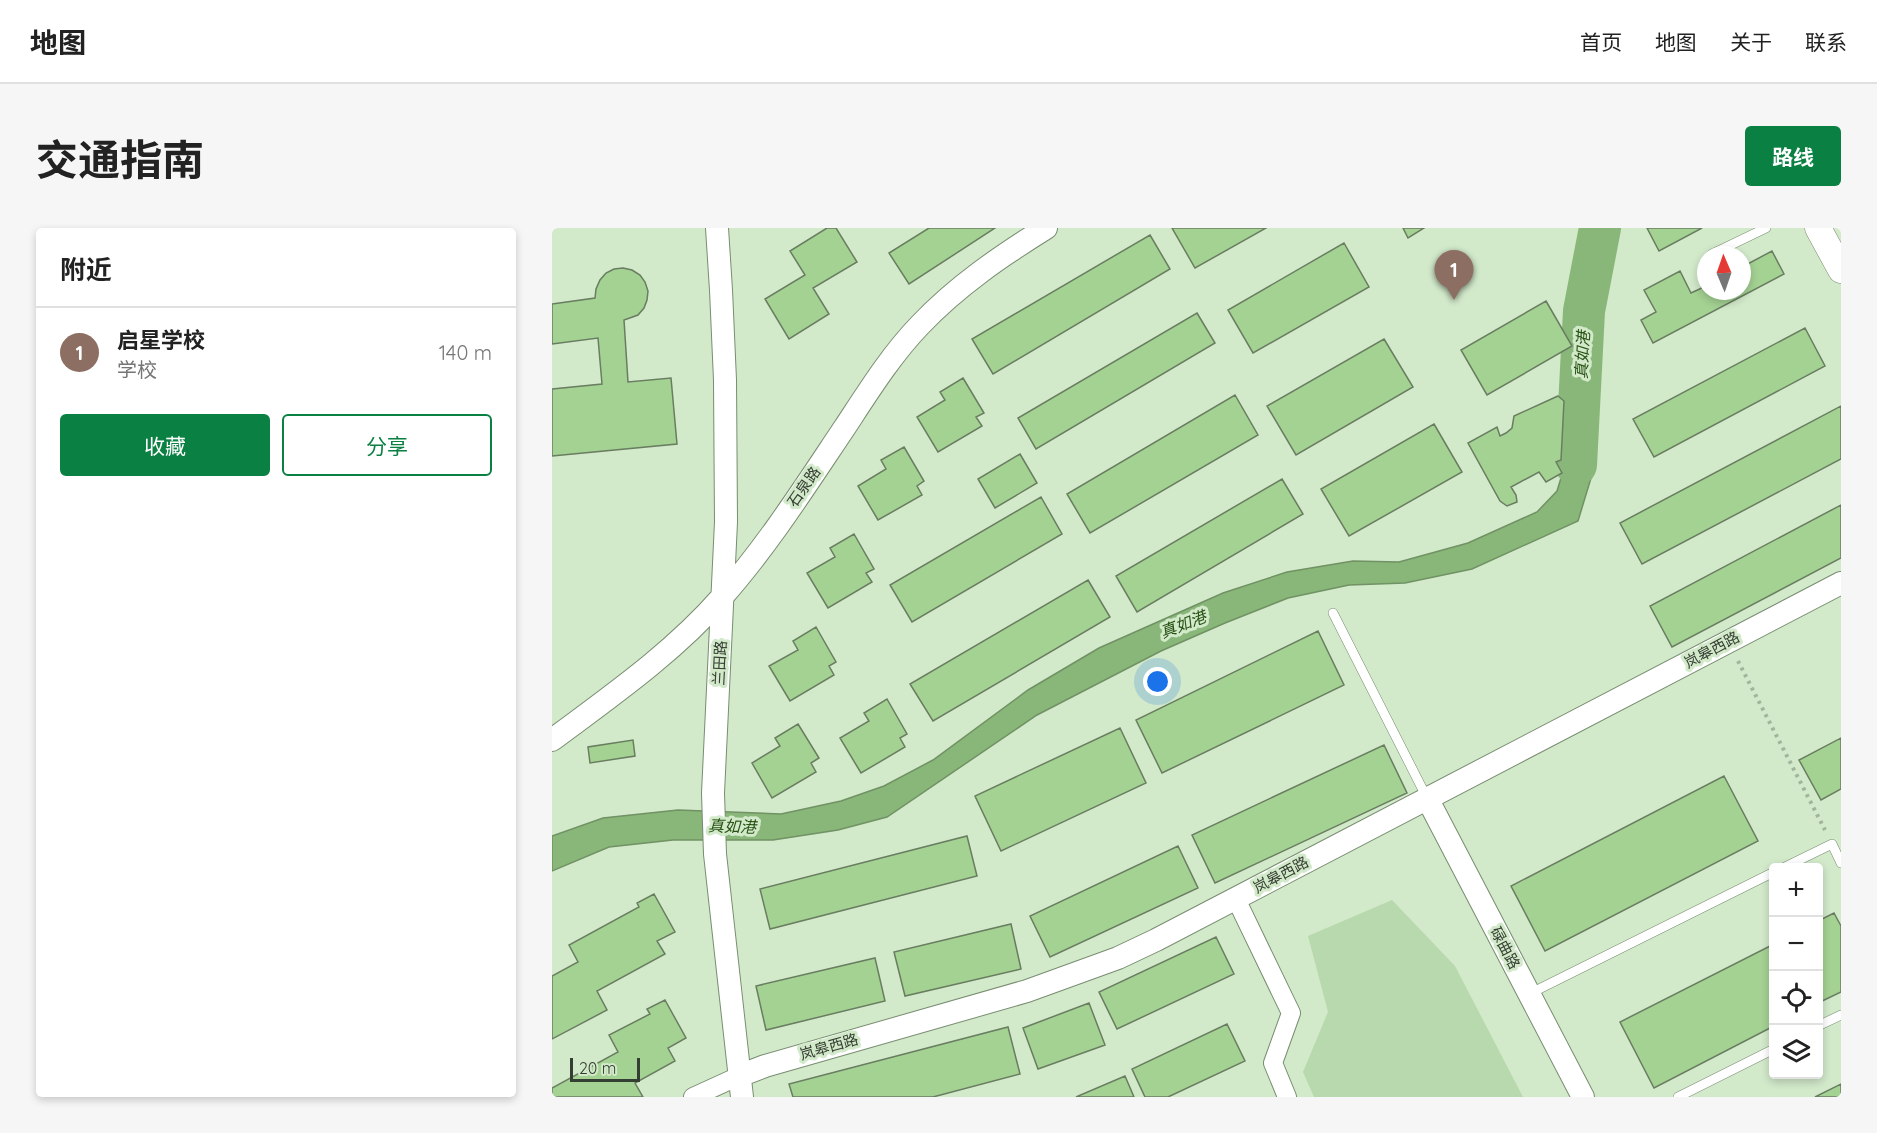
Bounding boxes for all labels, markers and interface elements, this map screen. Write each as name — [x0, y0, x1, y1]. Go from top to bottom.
text: 地图 — [30, 25, 86, 60]
text: 首页 — [1580, 29, 1622, 55]
text: 地图 — [1655, 29, 1697, 55]
text: 关于 — [1730, 29, 1772, 55]
text: 联系 — [1805, 29, 1847, 55]
button: 路线 — [1745, 126, 1841, 186]
text: 交通指南 — [36, 133, 204, 186]
north arrow — [1697, 246, 1751, 300]
pin: 1 — [1434, 250, 1474, 300]
text: 附近 — [60, 253, 112, 286]
text: 启星学校 — [117, 326, 205, 354]
water label: 真如港 — [1571, 329, 1593, 379]
text: 1 — [76, 340, 83, 365]
text: 140 m — [439, 340, 492, 365]
text: 学校 — [117, 357, 157, 382]
button: 收藏 — [60, 414, 270, 476]
button: 分享 — [282, 414, 492, 476]
street label: 石泉路 — [783, 463, 824, 511]
water label: 真如港 — [1157, 605, 1211, 642]
street label: 岚皋西路 — [1681, 627, 1743, 672]
street label: 兰田路 — [709, 640, 730, 686]
your location — [1143, 667, 1172, 696]
water label: 真如港 — [708, 815, 758, 837]
street label: 岚皋西路 — [1250, 852, 1312, 897]
map controls — [1769, 863, 1823, 1079]
button: + — [1769, 863, 1823, 917]
button: − — [1769, 917, 1823, 971]
street label: 碌曲路 — [1486, 923, 1524, 972]
button: locate — [1769, 971, 1823, 1025]
button: layers — [1769, 1025, 1823, 1079]
street label: 岚皋西路 — [797, 1029, 860, 1064]
scale bar — [570, 1055, 640, 1082]
text: 20 m — [579, 1058, 616, 1078]

